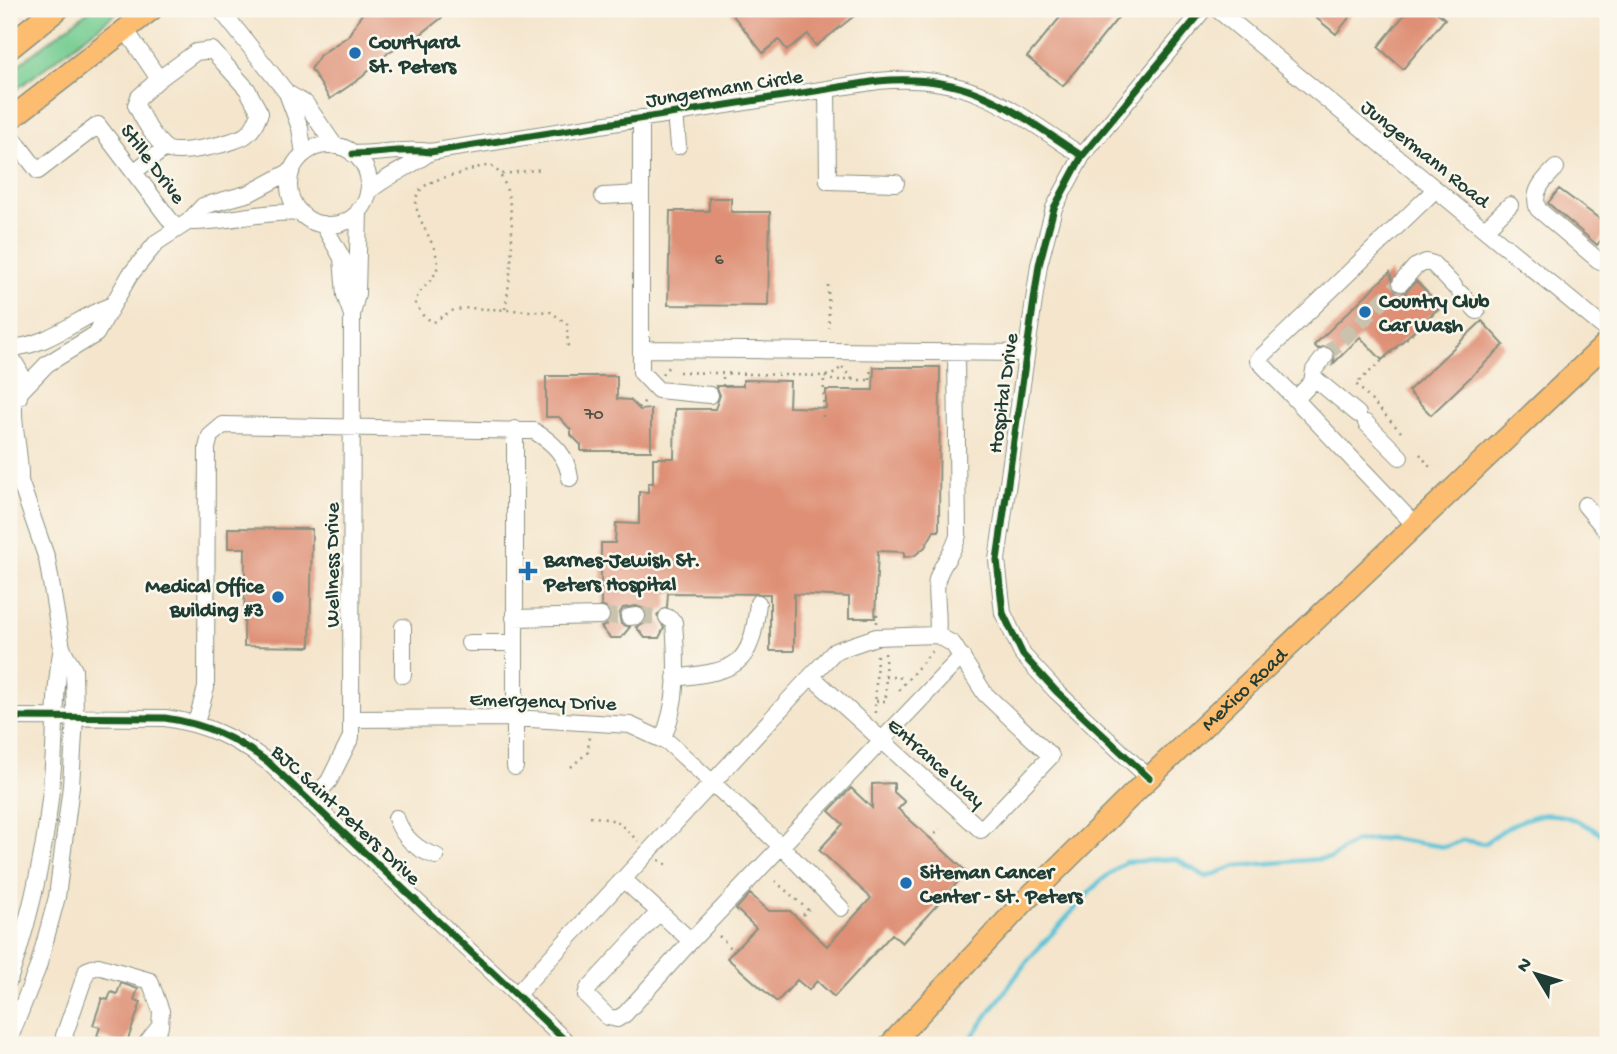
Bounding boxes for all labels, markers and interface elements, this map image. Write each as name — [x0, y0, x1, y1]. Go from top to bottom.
place label: Courtyard St. Peters — [368, 32, 462, 81]
marker: Courtyard St. Peters — [347, 45, 363, 61]
street label: Jungermann Circle — [644, 66, 806, 115]
street label: Jungermann Road — [1354, 96, 1495, 216]
street label: Stille Drive — [113, 120, 190, 211]
house number: 6 — [714, 250, 724, 271]
place label: Country Club Car Wash — [1378, 291, 1489, 340]
marker: Country Club Car Wash — [1357, 304, 1373, 320]
street label: Hospital Drive — [985, 331, 1026, 455]
house number: 70 — [583, 405, 604, 426]
street label: Wellness Drive — [322, 501, 347, 627]
place label: Barnes-Jewish St. Peters Hospital — [543, 550, 701, 599]
marker: Barnes-Jewish St. Peters Hospital — [518, 561, 538, 581]
place label: Medical Office Building #3 — [145, 576, 265, 625]
marker: Medical Office Building #3 — [270, 589, 286, 605]
street label: Mexico Road — [1197, 643, 1295, 738]
street label: Emergency Drive — [469, 688, 618, 719]
street label: Entrance Way — [880, 714, 989, 815]
street label: BJC Saint Peters Drive — [264, 740, 425, 893]
place label: Siteman Cancer Center - St. Peters — [919, 862, 1084, 911]
marker: Siteman Cancer Center - St. Peters — [898, 875, 914, 891]
north arrow — [1502, 939, 1572, 1009]
text: N — [1512, 954, 1538, 978]

